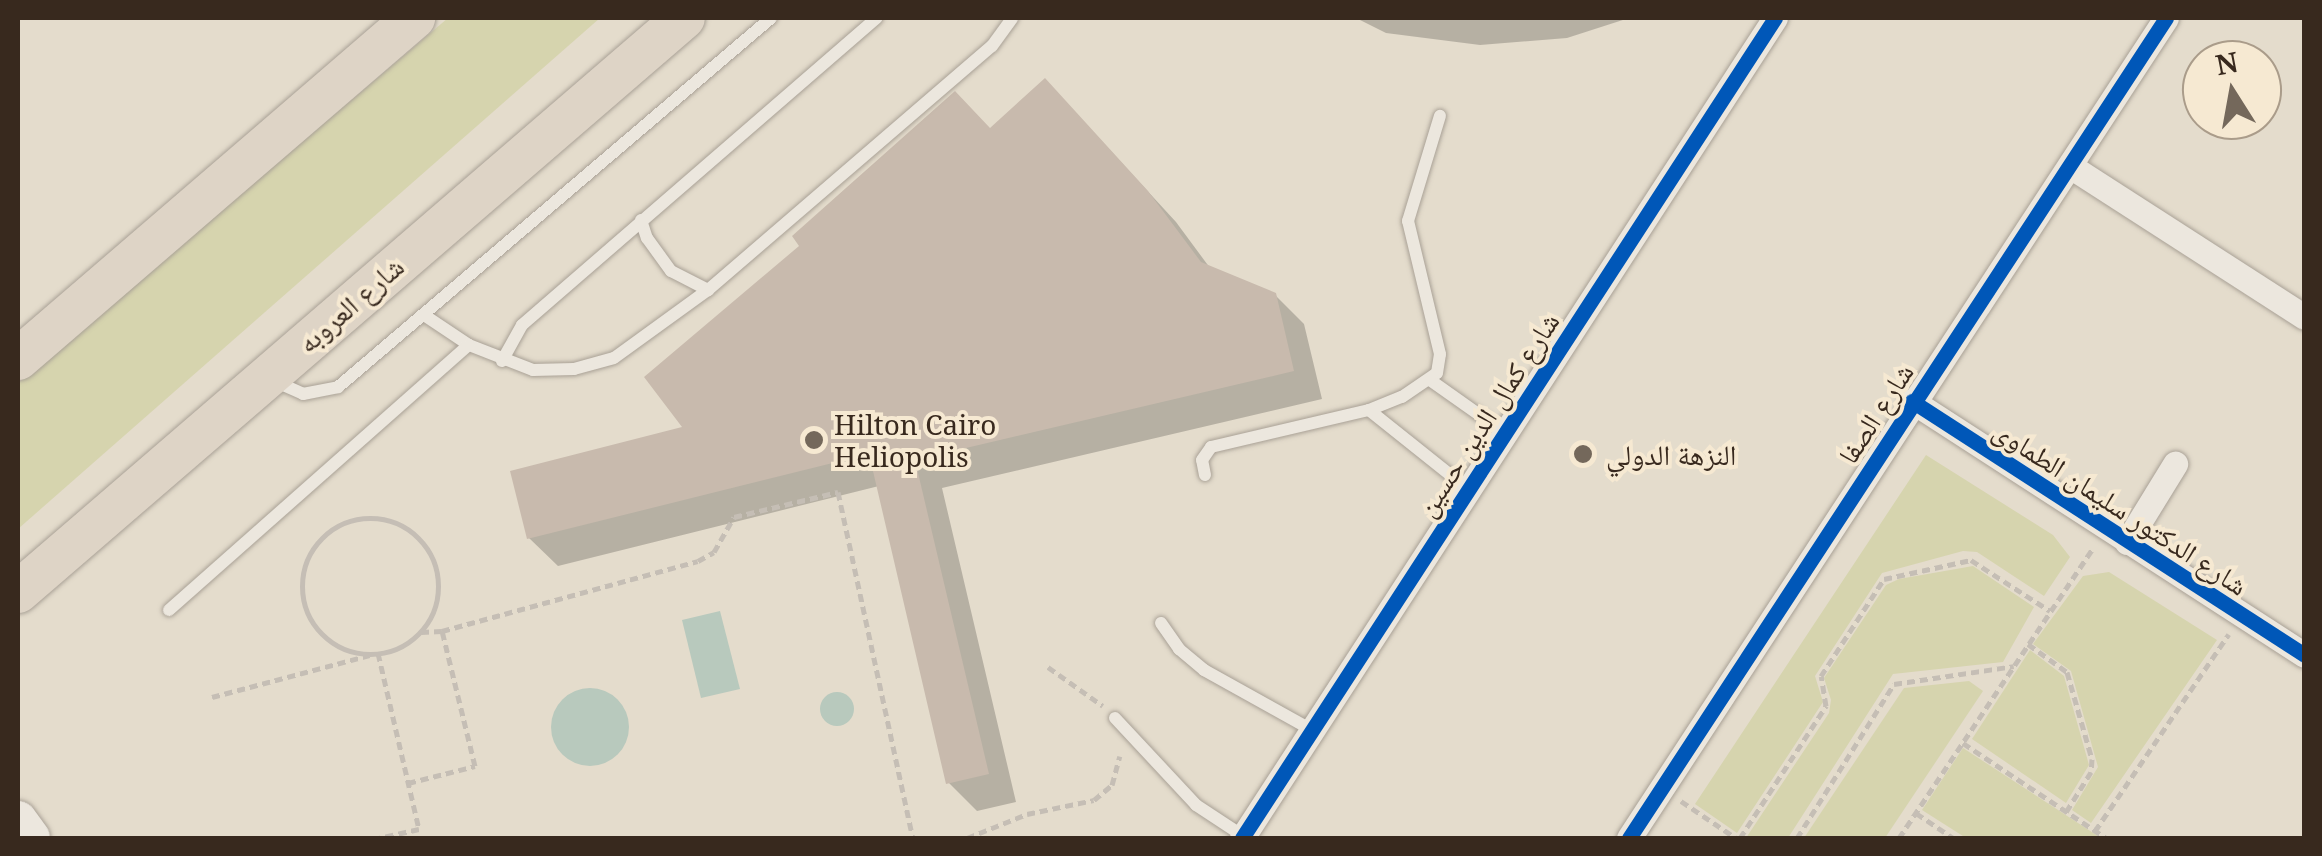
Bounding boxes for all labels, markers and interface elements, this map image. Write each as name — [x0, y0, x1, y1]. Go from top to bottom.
north arrow — [2182, 40, 2282, 140]
text: N — [2212, 42, 2241, 83]
street label: شارع العروبه — [290, 249, 410, 359]
street label: شارع كمال الدين حسين — [1408, 306, 1566, 522]
street label: شارع الصفا — [1830, 357, 1920, 469]
place label: Hilton Cairo Heliopolis — [834, 407, 996, 473]
street label: شارع الدكتور سليمان الطماوى — [1988, 412, 2254, 602]
marker: Hilton Cairo Heliopolis — [803, 429, 825, 451]
place label: النزهة الدولي — [1606, 437, 1736, 471]
marker: النزهة الدولي — [1570, 441, 1596, 467]

